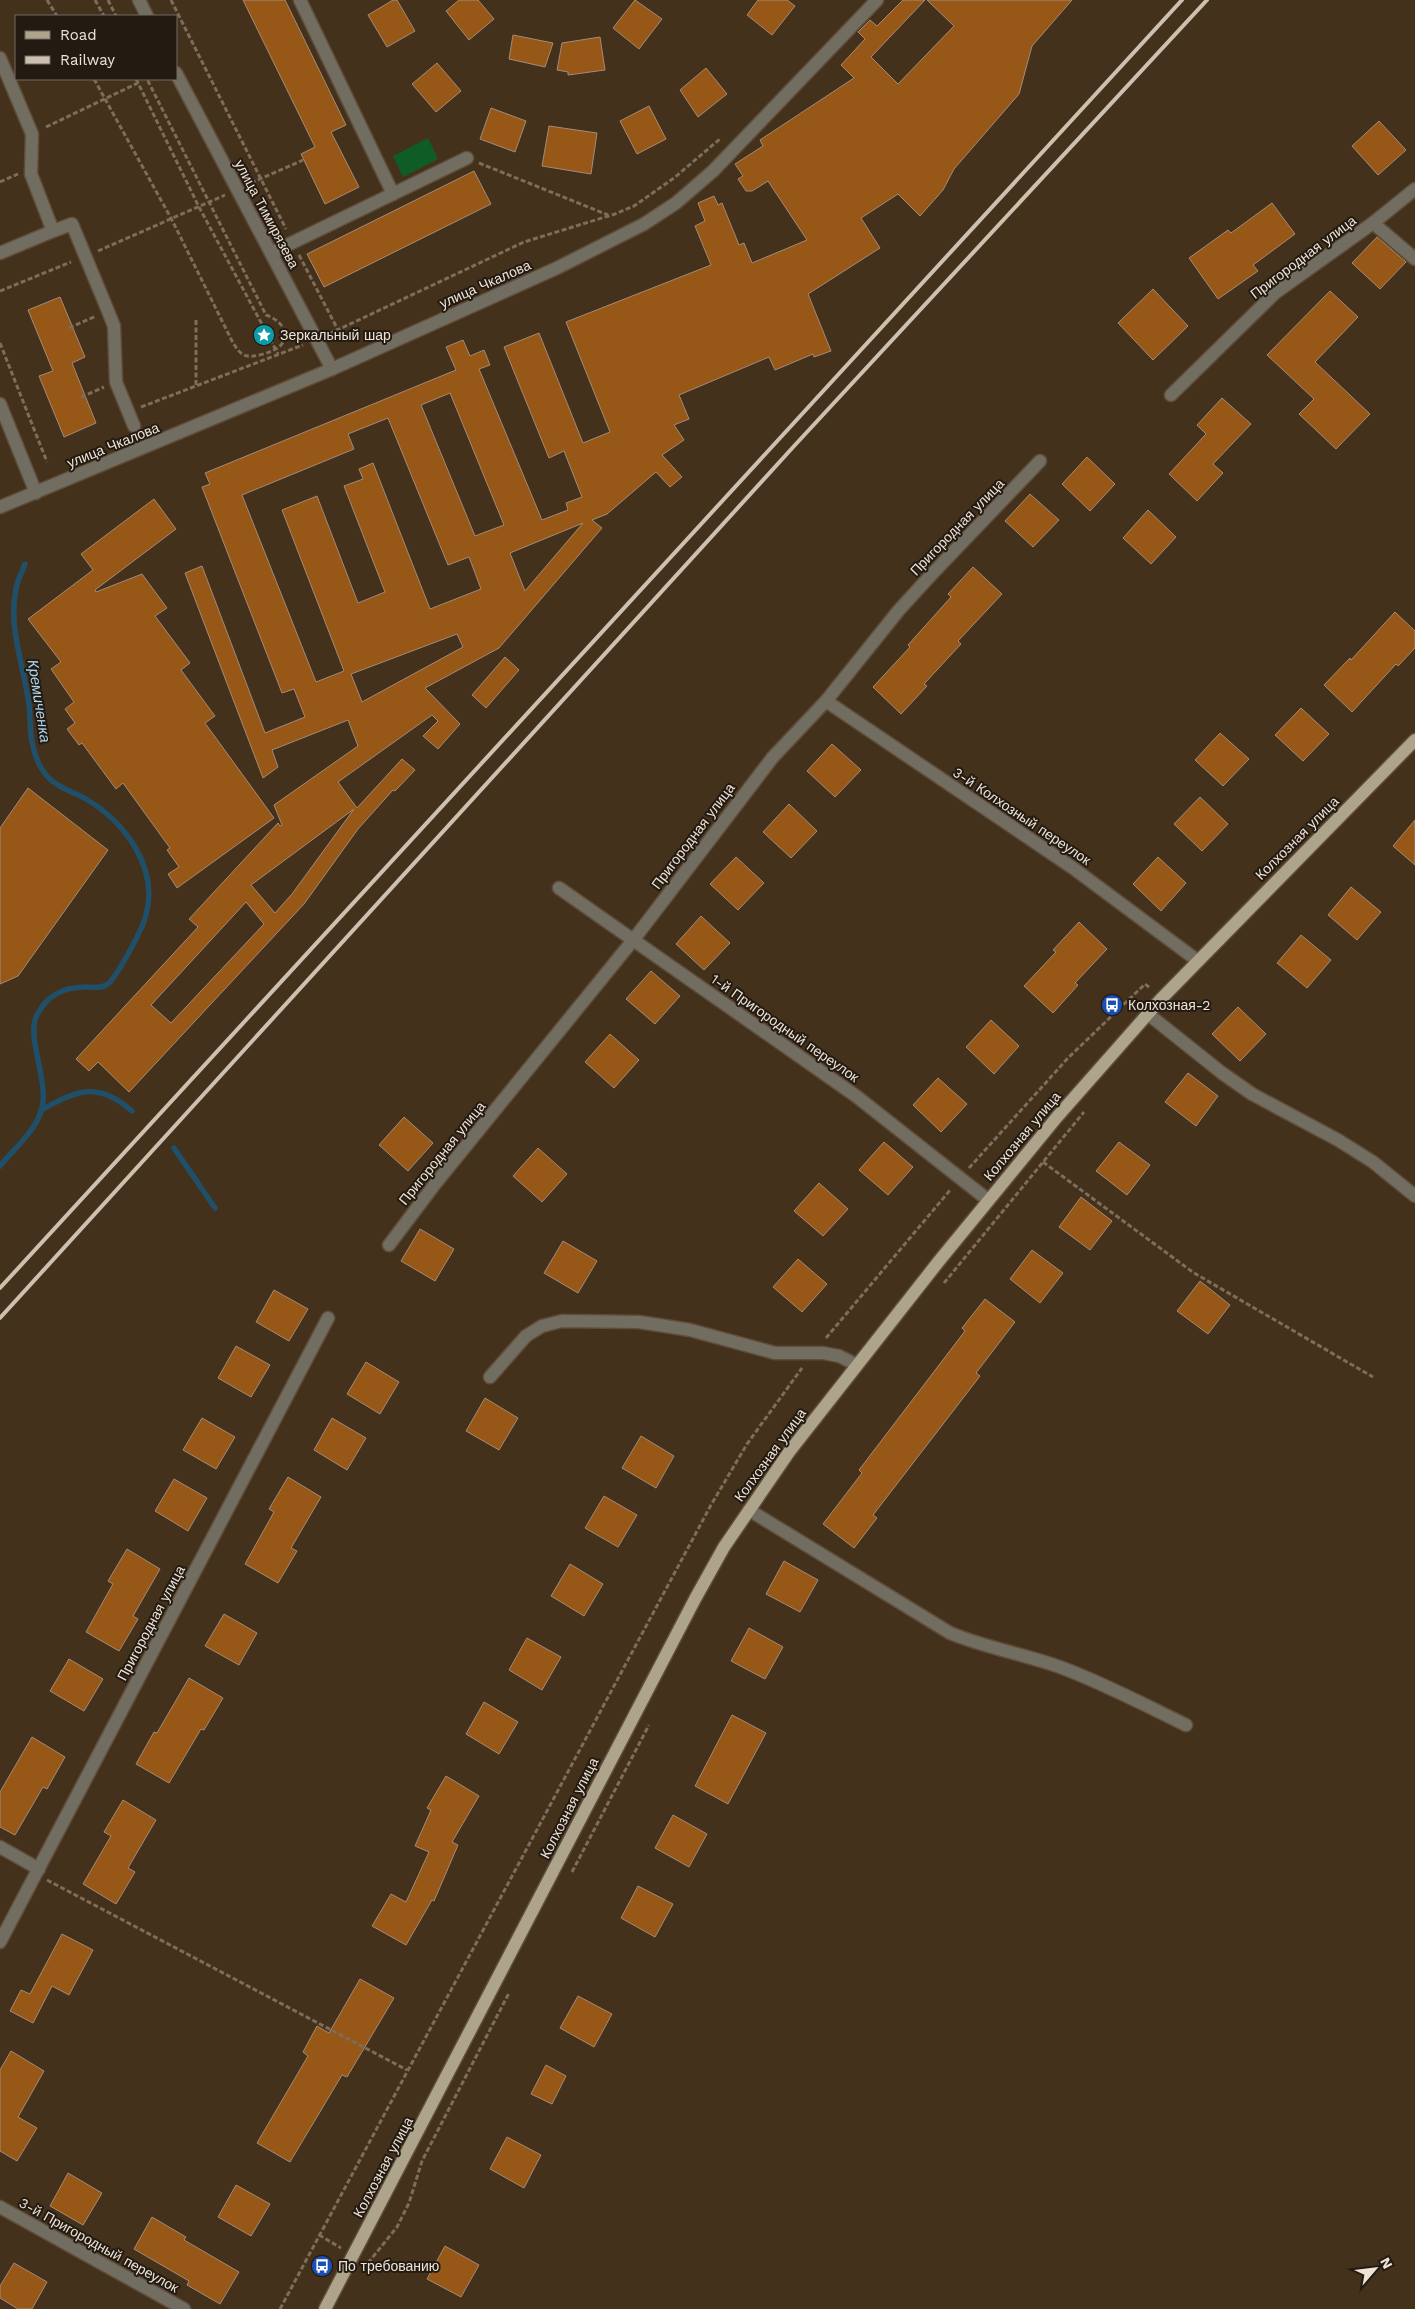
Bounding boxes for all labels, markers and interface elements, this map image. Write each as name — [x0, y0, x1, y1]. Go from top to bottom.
legend — [15, 15, 178, 80]
text: Road — [60, 26, 97, 44]
text: Railway — [60, 51, 115, 69]
street label: улица Тимирязева — [232, 157, 303, 271]
street label: Пригородная улица — [1247, 212, 1359, 302]
street label: улица Чкалова — [437, 257, 533, 311]
place icon: Зеркальный шар — [252, 323, 276, 347]
place label: Зеркальный шар — [280, 327, 391, 343]
street label: улица Чкалова — [65, 419, 162, 471]
street label: Пригородная улица — [907, 475, 1007, 579]
water label: Кремиченка — [24, 658, 54, 744]
street label: 3-й Колхозный переулок — [950, 764, 1095, 869]
street label: Пригородная улица — [648, 780, 738, 892]
street label: Колхозная улица — [1252, 793, 1342, 883]
street label: 1-й Пригородный переулок — [708, 971, 863, 1086]
bus stop icon: Колхозная-2 — [1100, 993, 1124, 1017]
place label: Колхозная-2 — [1128, 997, 1211, 1013]
street label: Колхозная улица — [980, 1088, 1064, 1184]
street label: Пригородная улица — [395, 1098, 489, 1208]
street label: Колхозная улица — [731, 1405, 809, 1505]
street label: Пригородная улица — [114, 1563, 188, 1683]
street label: Колхозная улица — [537, 1755, 601, 1861]
street label: Колхозная улица — [350, 2114, 416, 2220]
street label: 3-й Пригородный переулок — [17, 2194, 182, 2296]
north arrow — [1350, 2244, 1400, 2294]
bus stop icon: По требованию — [310, 2254, 334, 2278]
text: N — [1377, 2255, 1396, 2271]
place label: По требованию — [338, 2258, 439, 2274]

